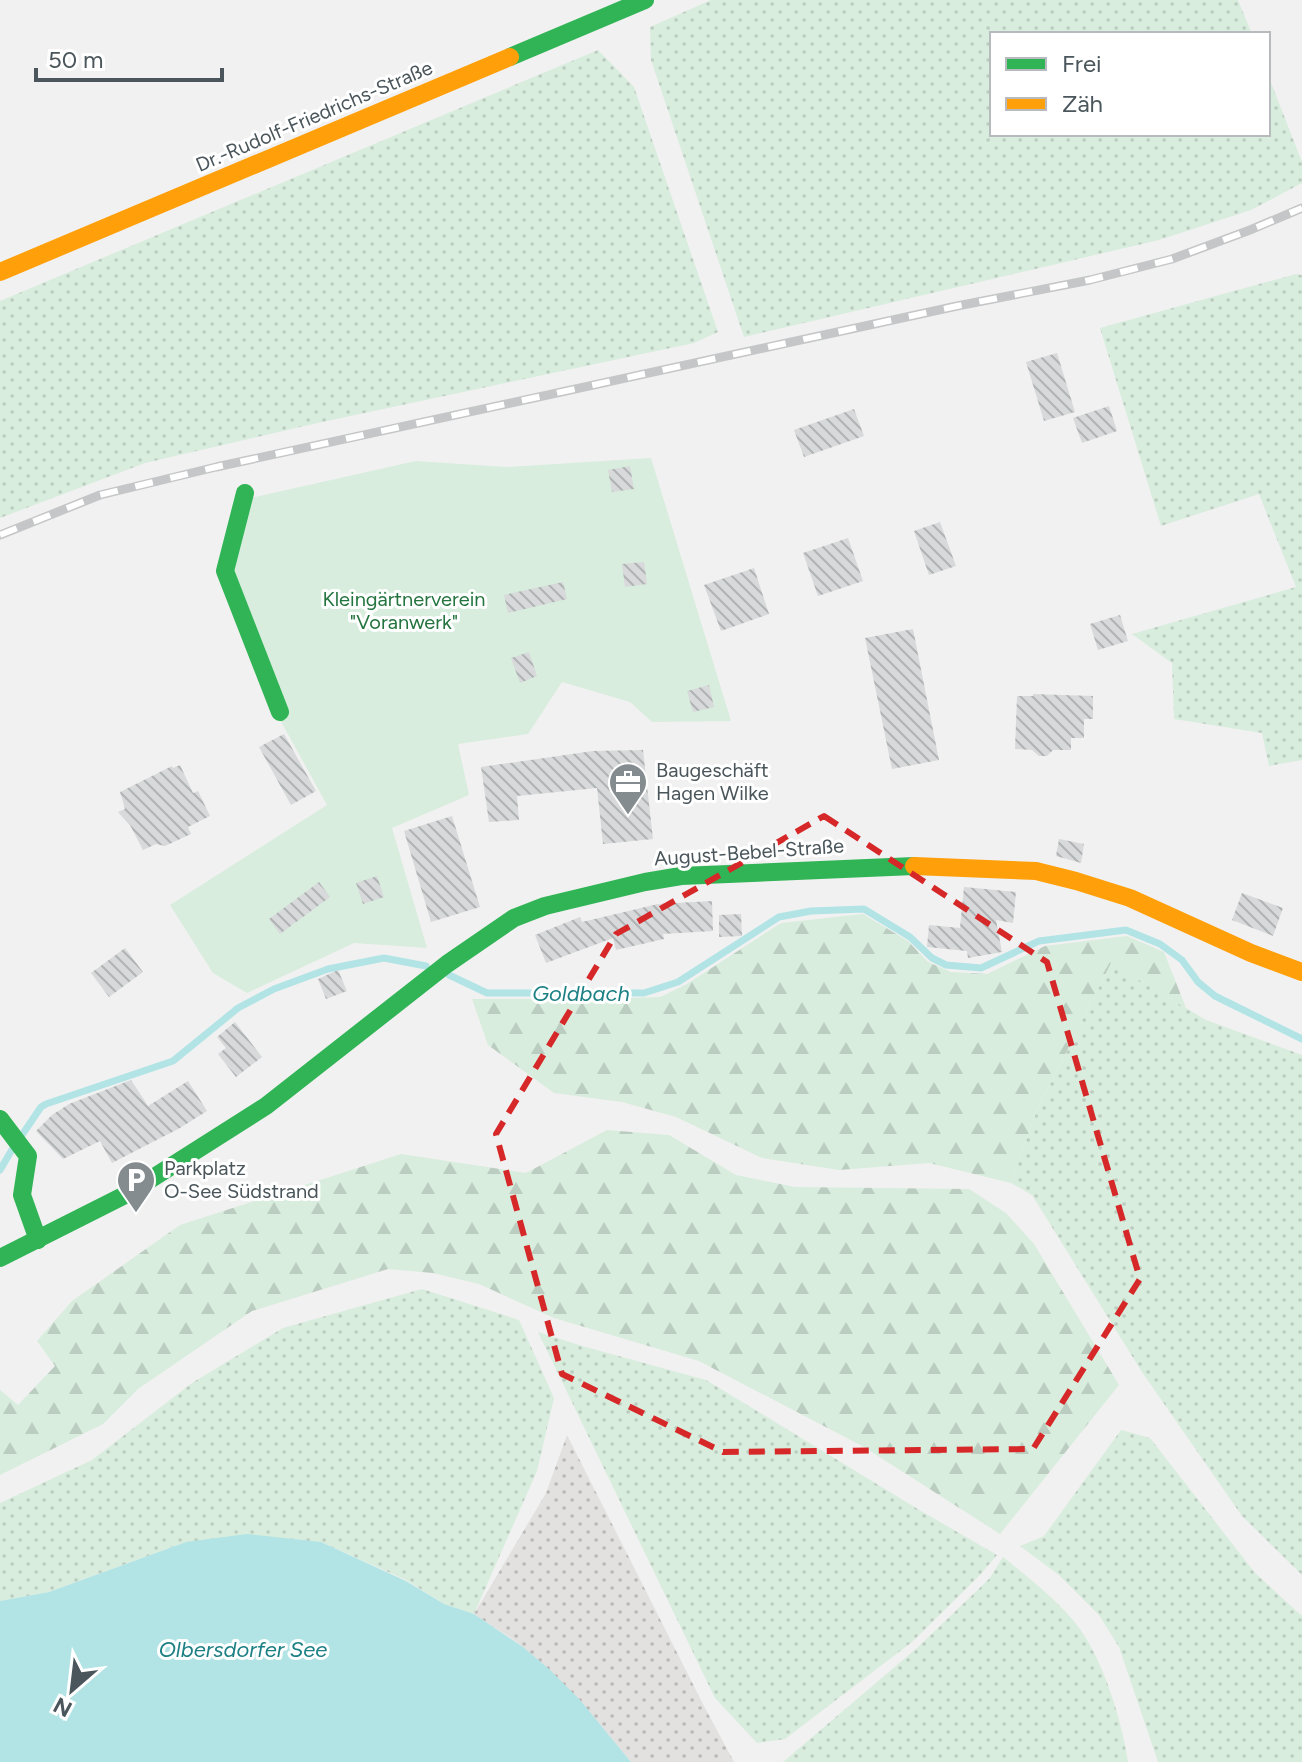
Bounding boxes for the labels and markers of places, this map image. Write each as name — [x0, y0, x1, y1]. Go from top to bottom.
place label: Baugeschäft Hagen Wilke — [656, 758, 769, 805]
office icon: Baugeschäft Hagen Wilke — [607, 761, 649, 816]
place label: Parkplatz O-See Südstrand — [164, 1156, 319, 1203]
parking icon: Parkplatz O-See Südstrand — [115, 1159, 157, 1214]

